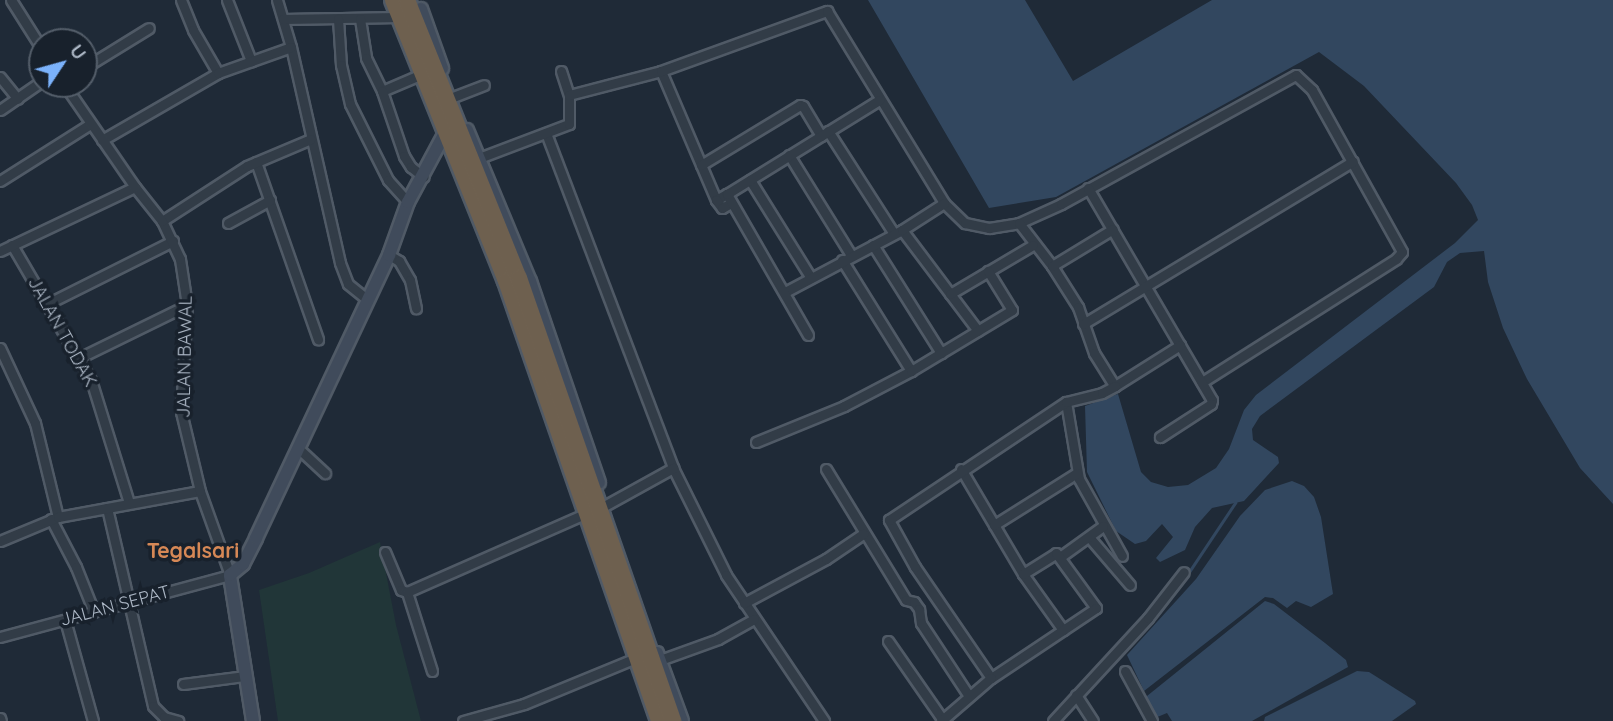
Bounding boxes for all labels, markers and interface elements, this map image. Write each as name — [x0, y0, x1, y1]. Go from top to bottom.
north arrow — [28, 28, 98, 98]
text: U — [65, 39, 92, 64]
street label: JALAN TODAK — [23, 273, 101, 391]
street label: JALAN BAWAL — [173, 296, 197, 418]
district label: Tegalsari — [147, 537, 239, 563]
street label: JALAN SEPAT — [58, 581, 172, 631]

